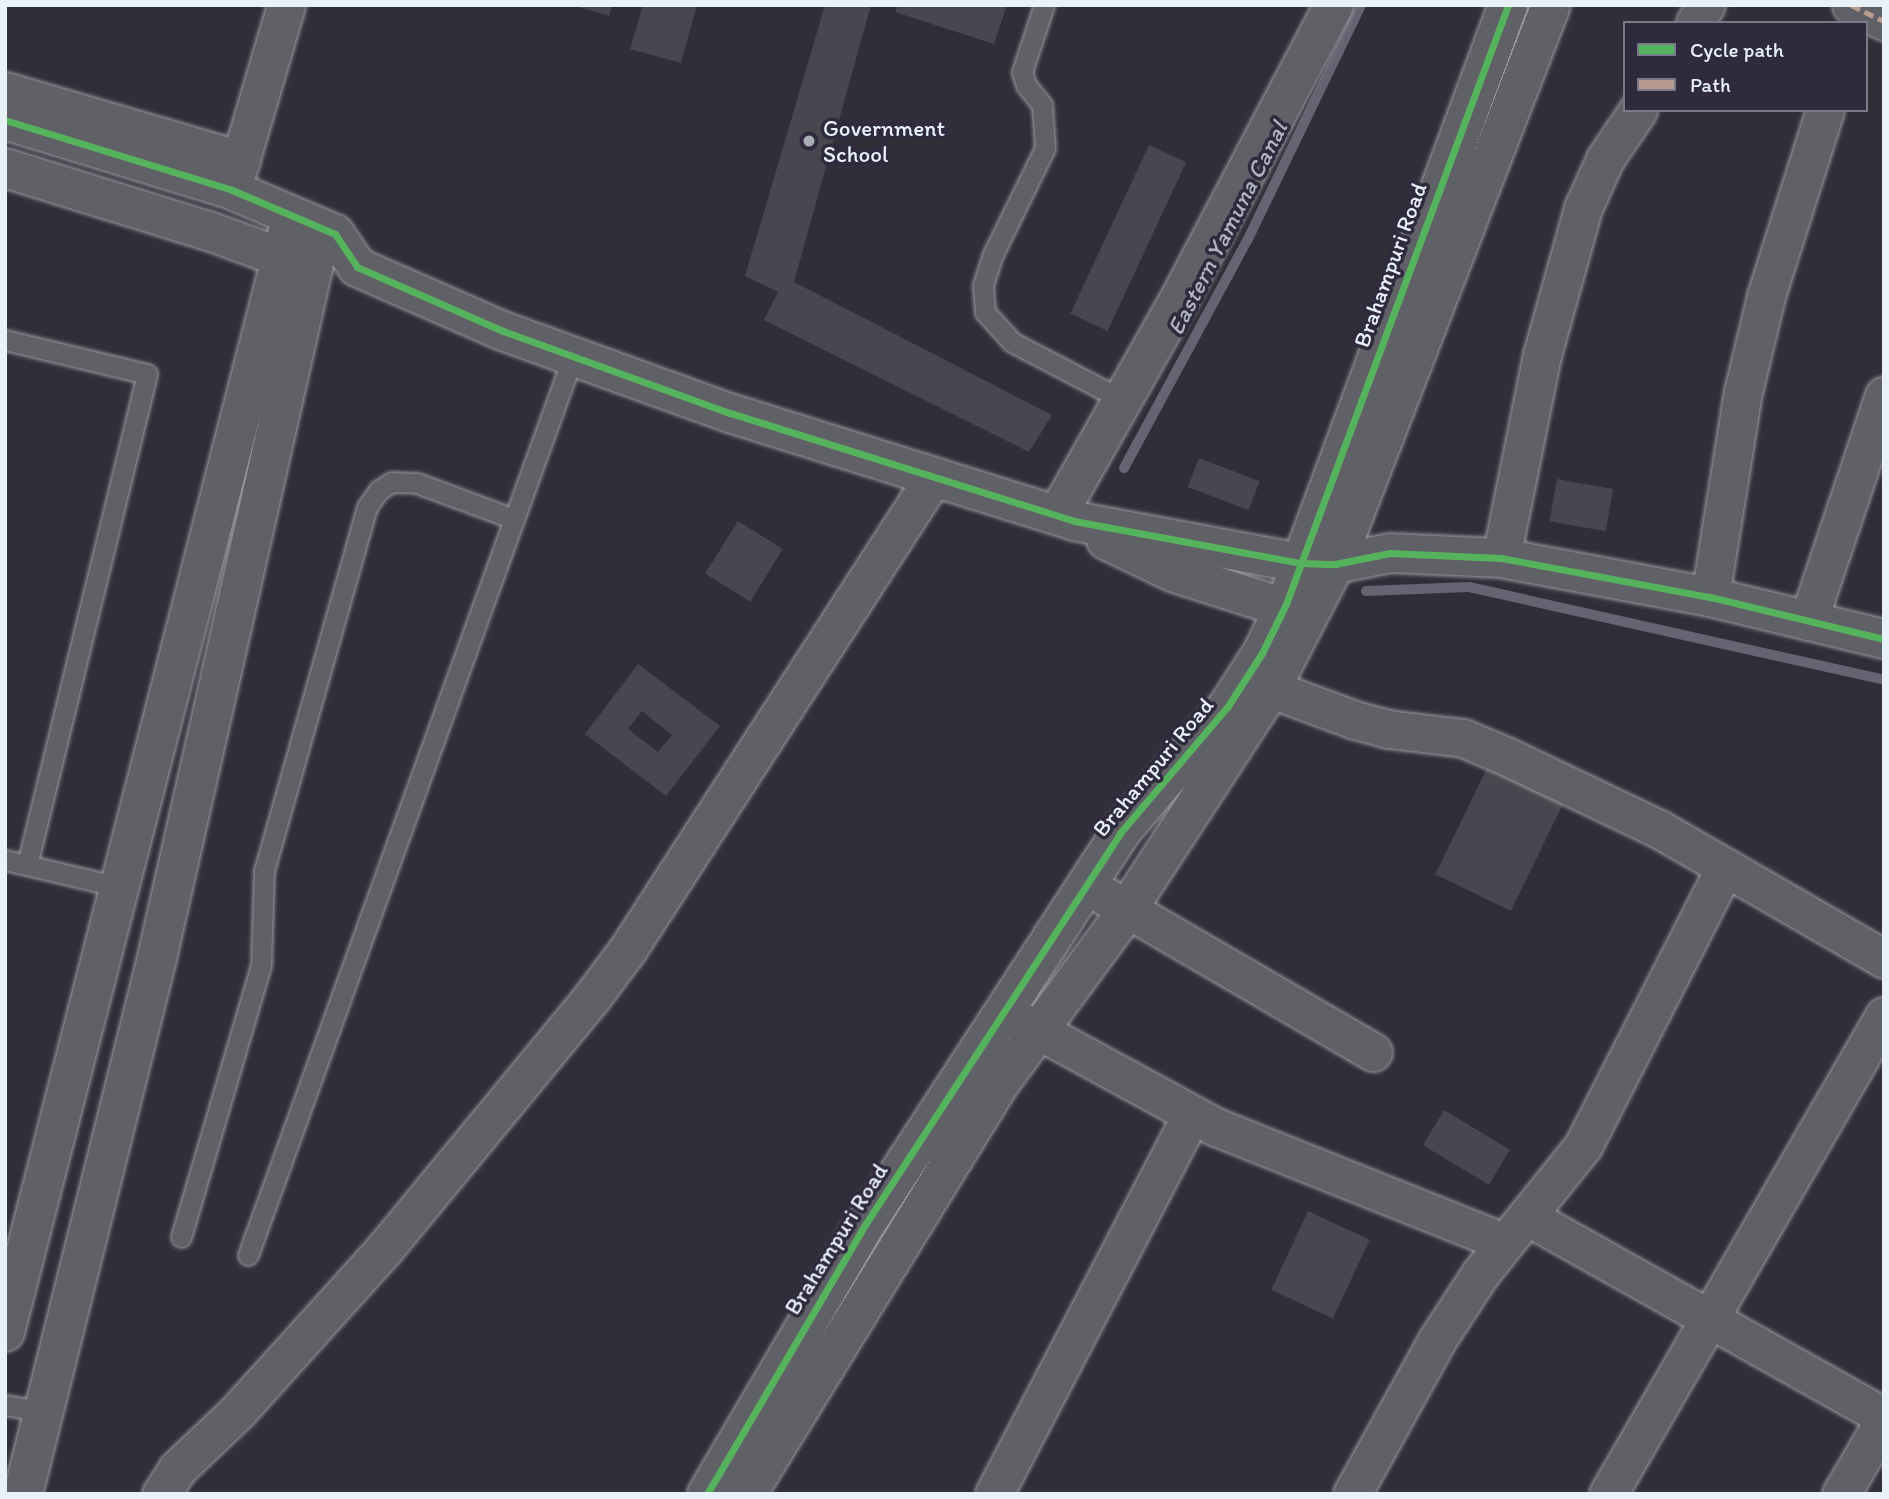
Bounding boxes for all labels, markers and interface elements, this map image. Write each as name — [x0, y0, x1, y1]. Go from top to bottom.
legend — [1623, 21, 1868, 112]
text: Cycle path — [1690, 37, 1784, 62]
text: Path — [1690, 72, 1731, 97]
place label: Government School — [823, 114, 945, 168]
water label: Eastern Yamuna Canal — [1161, 117, 1293, 339]
marker: Government School — [801, 133, 817, 149]
street label: Brahampuri Road — [1348, 179, 1432, 351]
street label: Brahampuri Road — [1087, 692, 1219, 842]
street label: Brahampuri Road — [779, 1158, 893, 1320]

